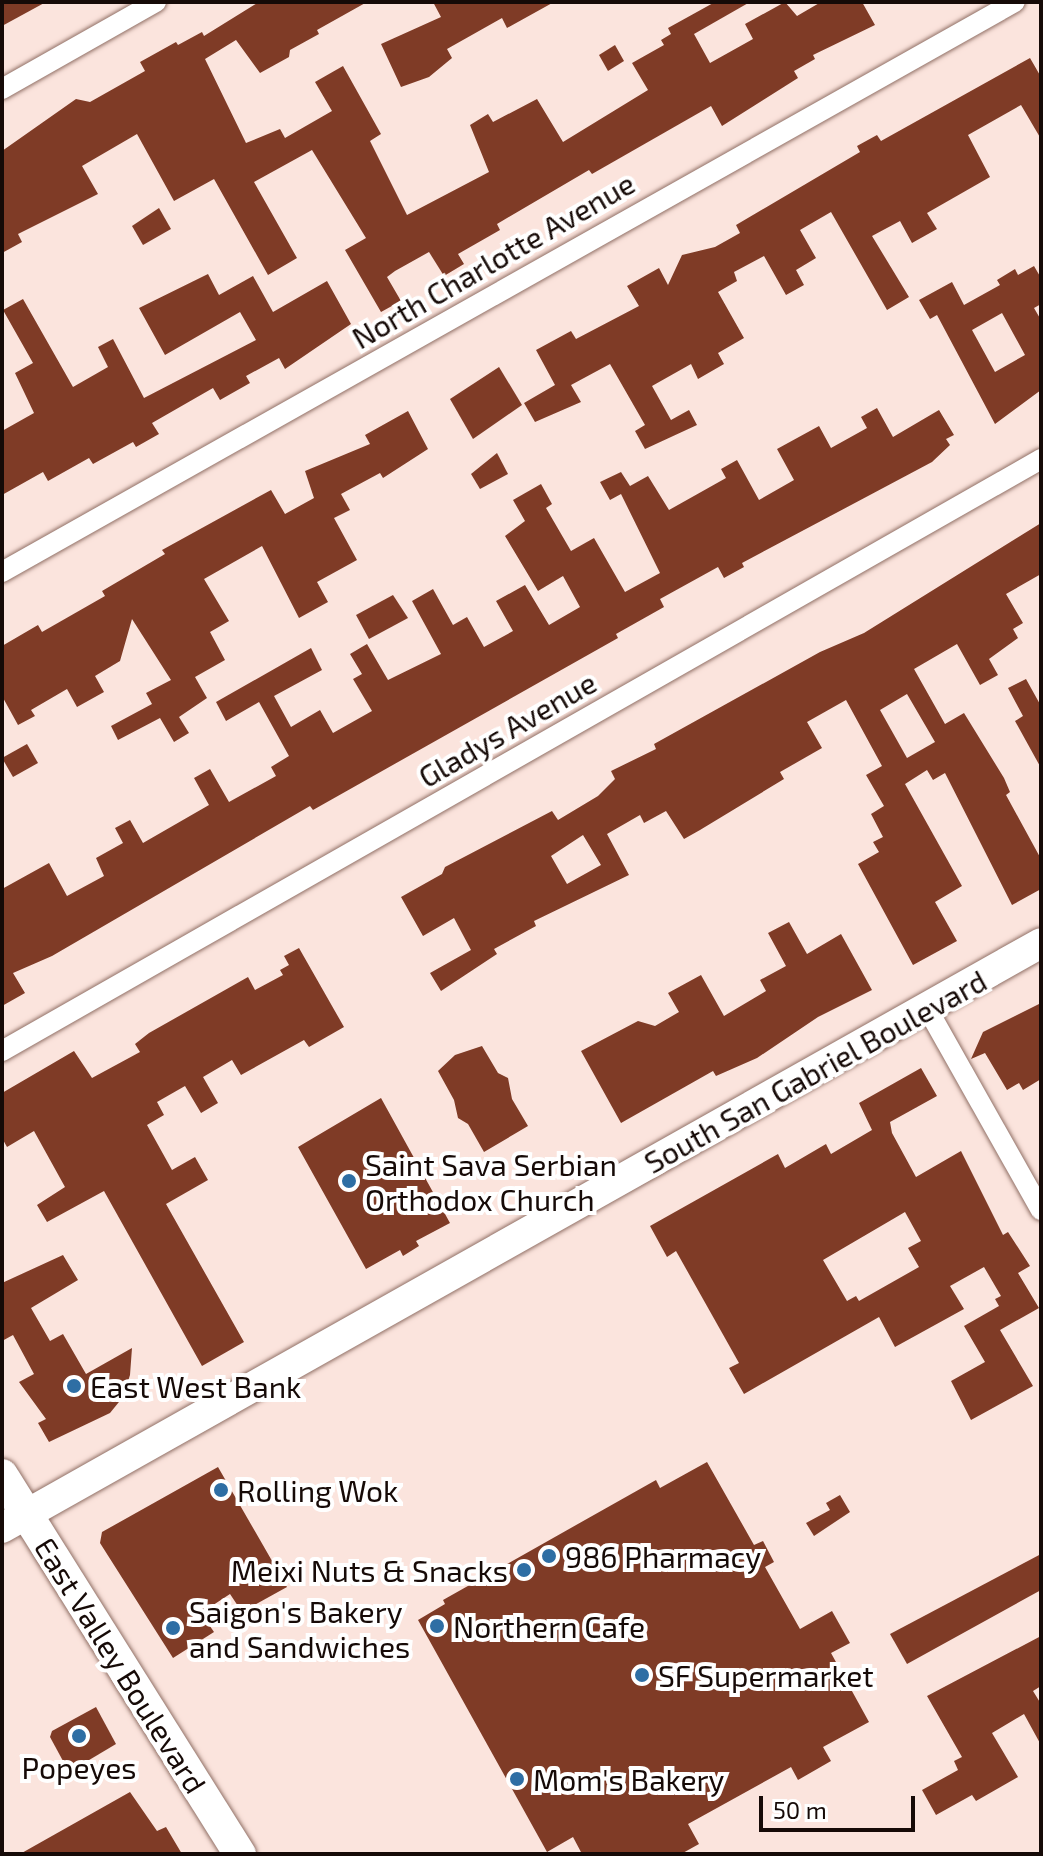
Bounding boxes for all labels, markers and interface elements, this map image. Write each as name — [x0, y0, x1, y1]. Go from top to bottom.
street label: North Charlotte Avenue — [345, 164, 641, 356]
street label: Gladys Avenue — [412, 663, 602, 795]
street label: South San Gabriel Boulevard — [637, 962, 993, 1180]
place label: Saint Sava Serbian Orthodox Church — [365, 1146, 617, 1216]
marker: Saint Sava Serbian Orthodox Church — [340, 1172, 358, 1190]
place label: East West Bank — [90, 1368, 302, 1404]
marker: East West Bank — [65, 1377, 83, 1395]
place label: Rolling Wok — [237, 1472, 399, 1508]
marker: Rolling Wok — [212, 1481, 230, 1499]
street label: East Valley Boulevard — [27, 1530, 215, 1800]
place label: 986 Pharmacy — [565, 1538, 761, 1574]
marker: 986 Pharmacy — [540, 1547, 558, 1565]
place label: Meixi Nuts & Snacks — [231, 1552, 508, 1588]
marker: Meixi Nuts & Snacks — [515, 1561, 533, 1579]
place label: Saigon's Bakery and Sandwiches — [189, 1593, 410, 1664]
place label: Northern Cafe — [453, 1608, 645, 1644]
marker: Northern Cafe — [428, 1617, 446, 1635]
marker: Saigon's Bakery and Sandwiches — [164, 1619, 182, 1637]
place label: SF Supermarket — [658, 1657, 874, 1693]
marker: SF Supermarket — [633, 1666, 651, 1684]
marker: Popeyes — [70, 1727, 88, 1745]
place label: Popeyes — [21, 1749, 137, 1785]
place label: Mom's Bakery — [533, 1761, 724, 1797]
marker: Mom's Bakery — [508, 1770, 526, 1788]
scale bar — [763, 1780, 919, 1830]
text: 50 m — [773, 1795, 827, 1824]

